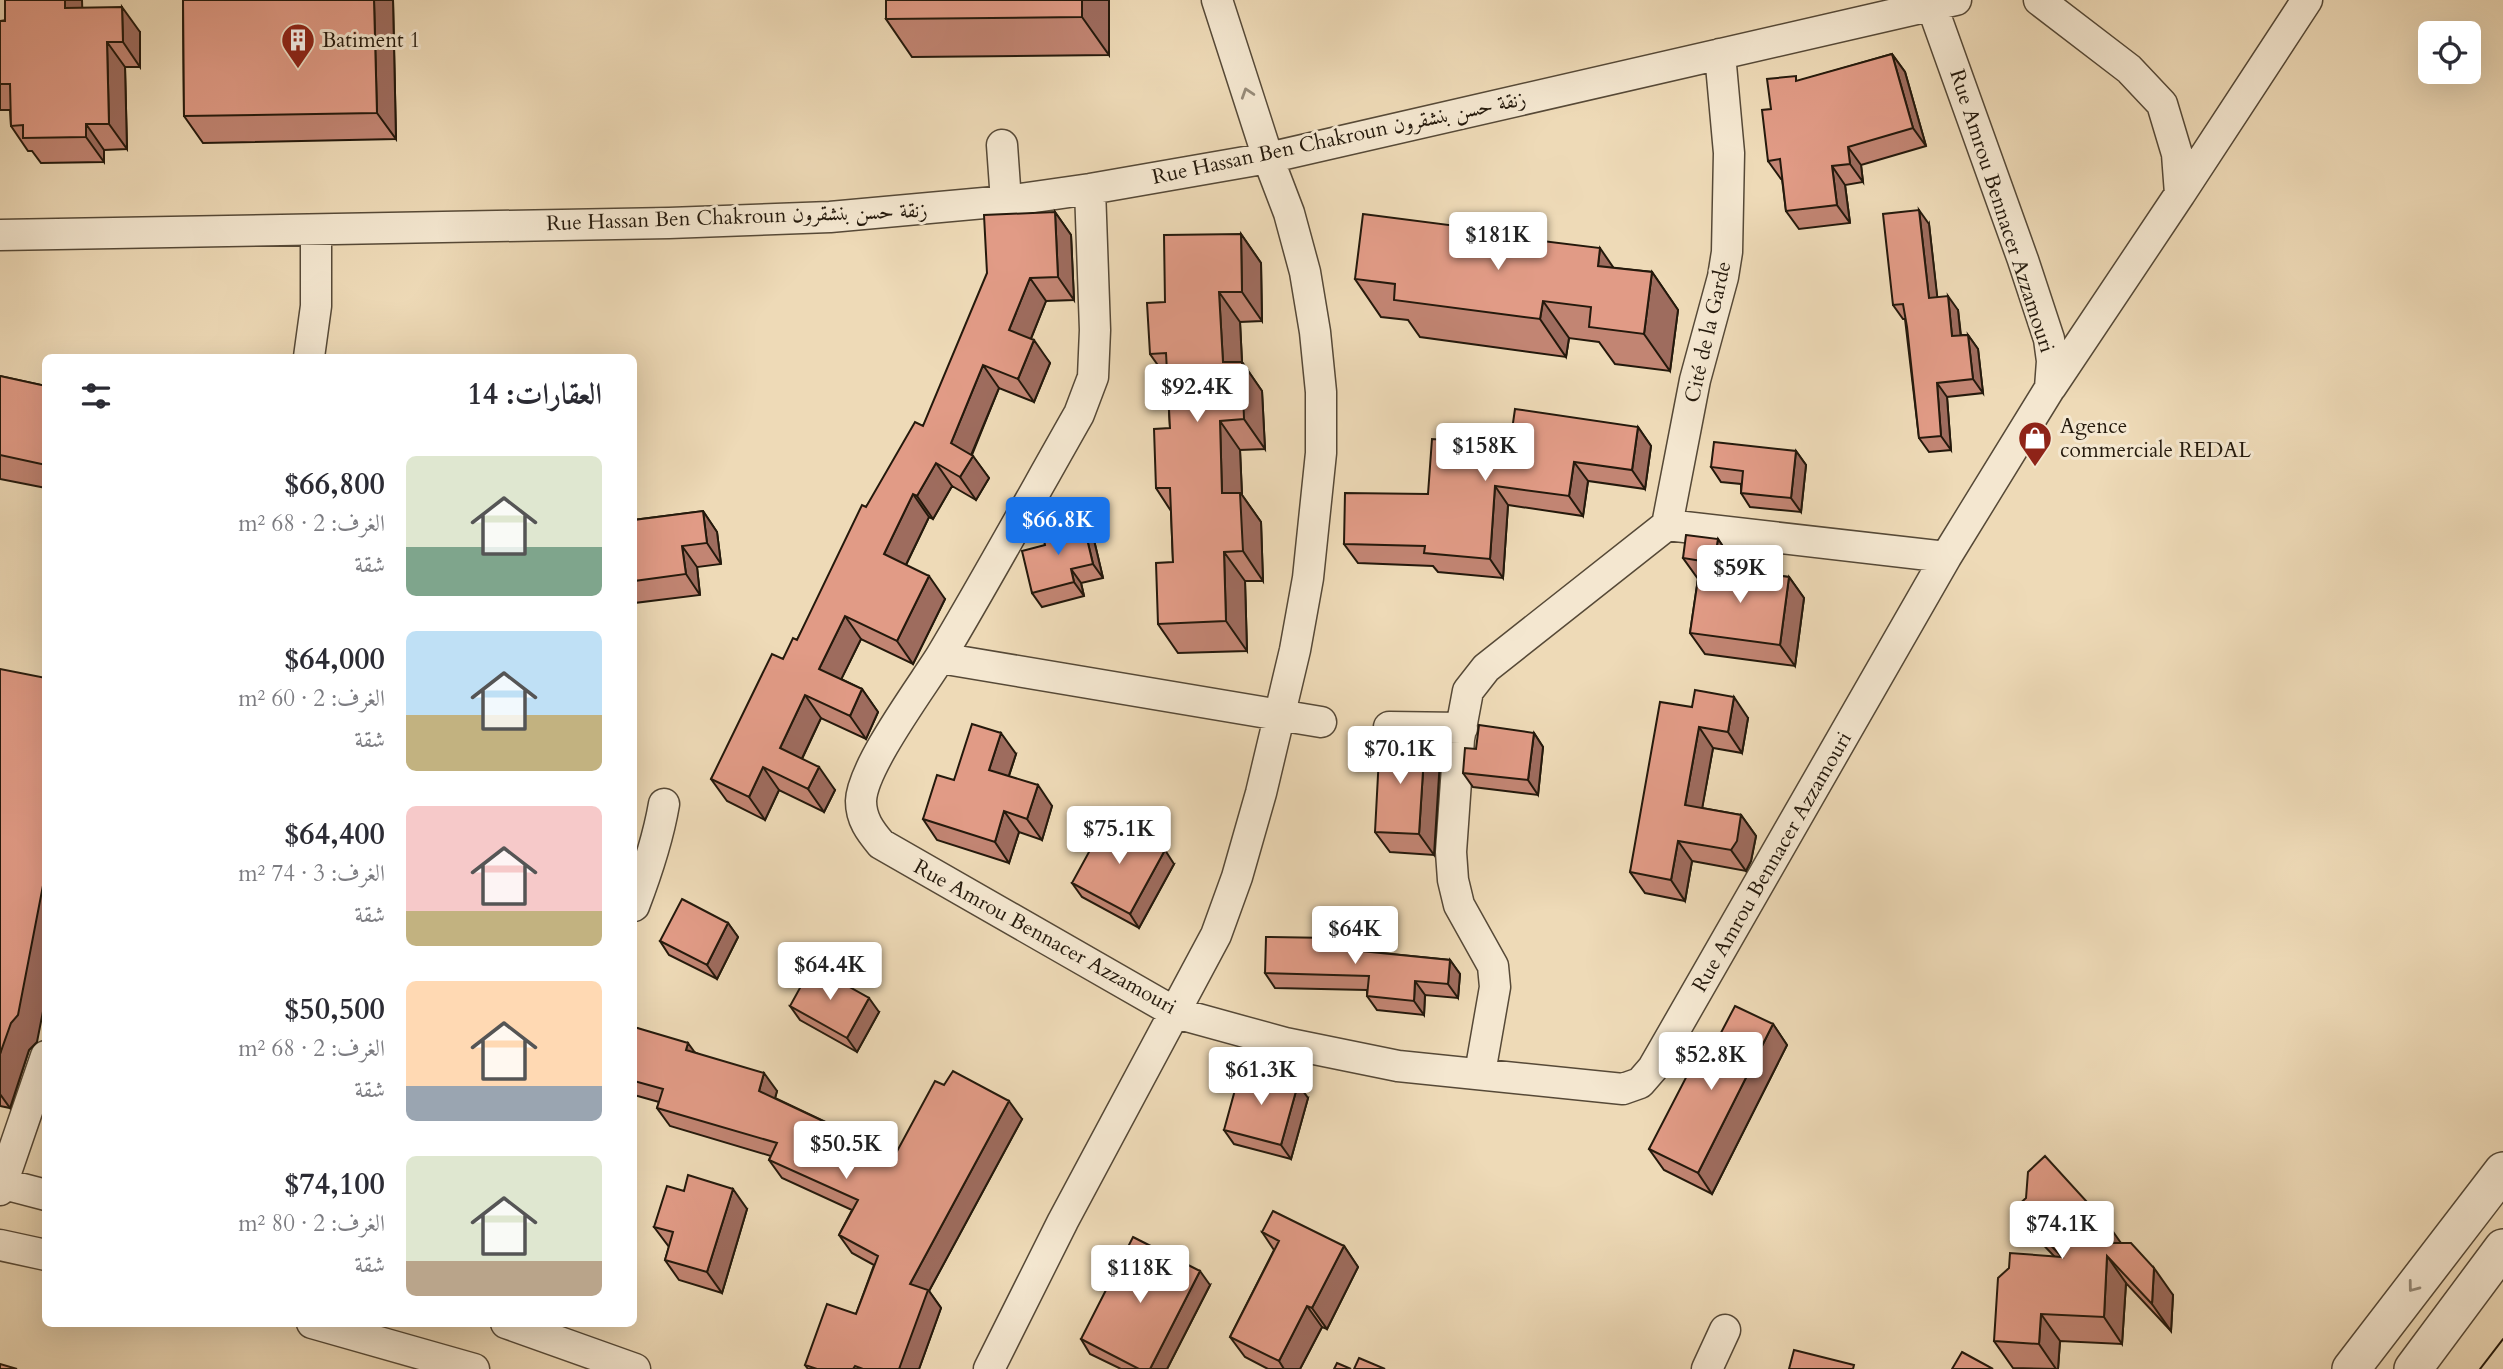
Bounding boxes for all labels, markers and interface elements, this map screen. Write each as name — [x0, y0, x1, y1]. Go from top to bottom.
building icon: Batiment 1 — [279, 21, 317, 70]
map controls — [2418, 21, 2481, 84]
button: locate — [2418, 21, 2481, 84]
place label: Batiment 1 — [322, 26, 420, 55]
street label: Rue Amrou Bennacer Azzamouri — [1942, 66, 2062, 356]
street label: Rue Hassan Ben Chakroun زنقة حسن بنشقرون — [1149, 84, 1529, 192]
one-way arrow — [1241, 87, 1255, 100]
street label: Rue Hassan Ben Chakroun زنقة حسن بنشقرون — [546, 196, 928, 238]
pin: $181K — [1449, 212, 1547, 272]
text: $181K — [1465, 219, 1531, 250]
street label: Cité de la Garde — [1678, 258, 1738, 406]
pin: $92.4K — [1140, 364, 1254, 424]
text: $92.4K — [1161, 371, 1233, 402]
text: العقارات: 14 — [467, 374, 602, 415]
icon: filters — [77, 377, 115, 415]
place label: Agence commerciale REDAL — [2060, 412, 2251, 465]
shop icon: Agence commerciale REDAL — [2016, 419, 2054, 468]
pin: $158K — [1436, 424, 1534, 483]
text: $158K — [1452, 430, 1518, 461]
text: $66,800 — [284, 464, 385, 505]
icon: home — [462, 484, 546, 568]
pin: $66.8K — [1001, 498, 1115, 557]
text: $66.8K — [1022, 504, 1094, 535]
text: الغرف: 2 · 68 m² — [238, 508, 385, 539]
pin: $59K — [1699, 546, 1781, 605]
text: شقة — [355, 549, 385, 580]
text: $59K — [1713, 552, 1767, 583]
text: $64,000 — [284, 639, 385, 680]
icon: home — [462, 659, 546, 743]
text: الغرف: 2 · 60 m² — [238, 683, 385, 714]
text: شقة — [355, 724, 385, 755]
pin: $70.1K — [1343, 726, 1457, 786]
street label: Rue Amrou Bennacer Azzamouri — [1685, 726, 1859, 998]
text: $70.1K — [1364, 733, 1436, 764]
pin: $75.1K — [1062, 806, 1176, 866]
text: $75.1K — [1083, 813, 1155, 844]
text: $64,400 — [284, 814, 385, 855]
icon: home — [462, 834, 546, 918]
street label: Rue Amrou Bennacer Azzamouri — [908, 852, 1182, 1022]
text: الغرف: 3 · 74 m² — [238, 858, 385, 889]
text: شقة — [355, 899, 385, 930]
pin: $64K — [1314, 906, 1396, 966]
text: $64K — [1328, 913, 1382, 944]
pin: $64.4K — [773, 942, 887, 1002]
text: $64.4K — [794, 949, 866, 980]
text: $50,500 — [284, 989, 385, 1030]
icon: home — [462, 1009, 546, 1093]
pin: $52.8K — [1654, 1032, 1768, 1092]
text: الغرف: 2 · 68 m² — [238, 1033, 385, 1064]
text: $52.8K — [1675, 1039, 1747, 1070]
pin: $61.3K — [1204, 1048, 1318, 1107]
text: $61.3K — [1225, 1054, 1297, 1085]
text: شقة — [355, 1074, 385, 1105]
pin: $50.5K — [789, 1122, 903, 1181]
text: $50.5K — [810, 1128, 882, 1159]
text: $74,100 — [284, 1164, 385, 1205]
icon: home — [462, 1184, 546, 1268]
pin: $74.1K — [2005, 1202, 2119, 1261]
text: الغرف: 2 · 80 m² — [238, 1208, 385, 1239]
text: $74.1K — [2026, 1208, 2098, 1239]
pin: $118K — [1091, 1246, 1189, 1305]
text: شقة — [355, 1249, 385, 1280]
text: $118K — [1107, 1252, 1173, 1283]
one-way arrow — [2409, 1279, 2422, 1291]

